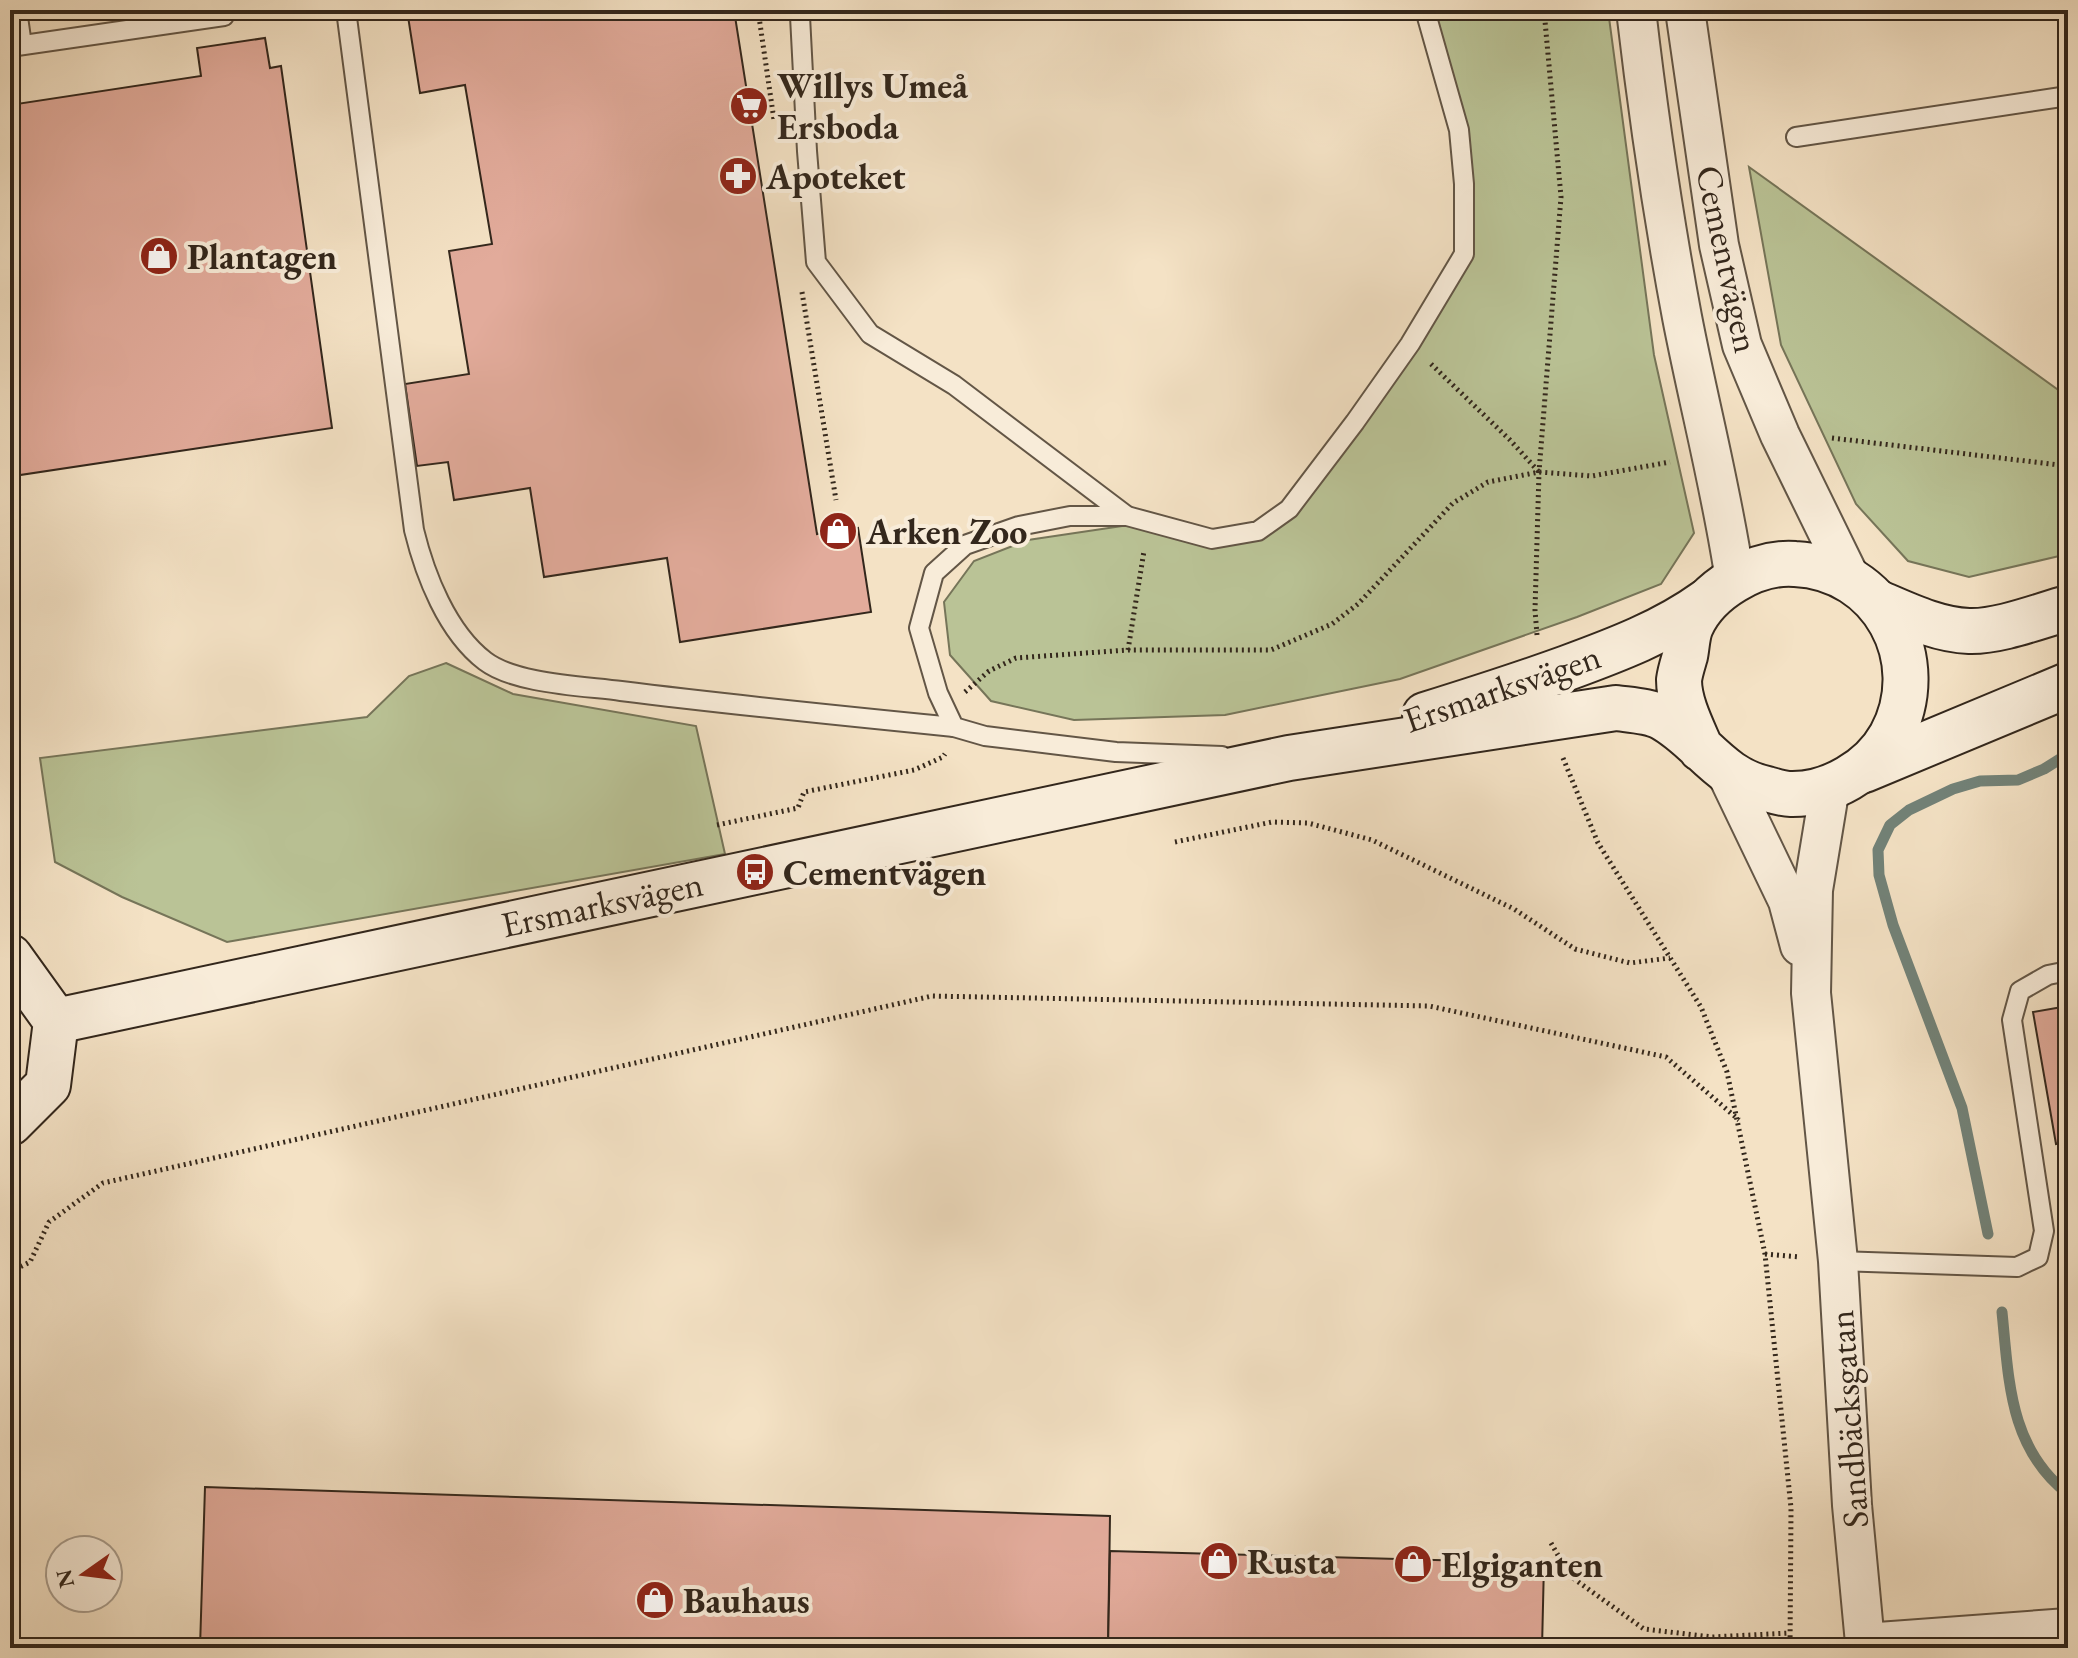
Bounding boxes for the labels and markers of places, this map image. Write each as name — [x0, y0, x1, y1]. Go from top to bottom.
place label: Willys Umeå Ersboda — [777, 62, 968, 150]
supermarket icon: Willys Umeå Ersboda — [728, 85, 770, 127]
place label: Apoteket — [765, 153, 906, 200]
pharmacy icon: Apoteket — [717, 155, 759, 197]
place label: Plantagen — [187, 233, 337, 280]
shop icon: Plantagen — [138, 235, 180, 277]
place label: Arken Zoo — [865, 508, 1027, 555]
shop icon: Arken Zoo — [817, 510, 859, 552]
place label: Cementvägen — [783, 849, 986, 896]
bus stop icon: Cementvägen — [734, 851, 776, 893]
place label: Rusta — [1247, 1538, 1336, 1585]
shop icon: Rusta — [1198, 1540, 1240, 1582]
place label: Elgiganten — [1441, 1541, 1603, 1588]
shop icon: Elgiganten — [1392, 1543, 1434, 1585]
place label: Bauhaus — [683, 1577, 810, 1624]
shop icon: Bauhaus — [634, 1579, 676, 1621]

